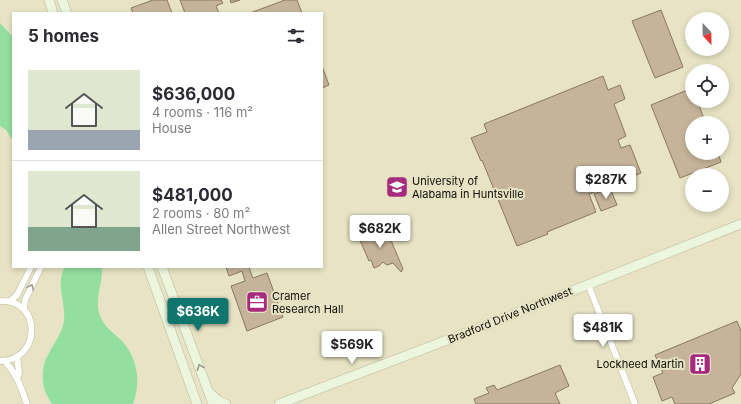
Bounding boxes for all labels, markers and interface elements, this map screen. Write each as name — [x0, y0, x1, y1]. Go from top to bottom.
north arrow — [685, 12, 729, 56]
map controls — [685, 12, 729, 212]
icon: filters — [285, 25, 307, 47]
text: 5 homes — [28, 26, 99, 46]
button: locate — [685, 64, 729, 108]
text: $636,000 — [152, 84, 235, 104]
icon: home — [60, 86, 108, 134]
text: 4 rooms · 116 m² — [152, 104, 253, 120]
button: + — [685, 116, 729, 160]
text: House — [152, 120, 192, 136]
pin: $287K — [578, 166, 634, 200]
button: − — [685, 168, 729, 212]
text: $287K — [585, 171, 627, 187]
school or university icon: University of Alabama in Huntsville — [384, 174, 410, 200]
place label: University of Alabama in Huntsville — [412, 174, 524, 201]
text: $481,000 — [152, 185, 233, 205]
icon: home — [60, 187, 108, 235]
text: 2 rooms · 80 m² — [152, 205, 250, 221]
pin: $682K — [352, 215, 408, 249]
text: $682K — [359, 220, 401, 236]
text: Allen Street Northwest — [152, 221, 290, 237]
one-way arrow — [26, 284, 34, 292]
street label: Bradford Drive Northwest — [446, 284, 575, 346]
office icon: Cramer Research Hall — [244, 289, 270, 315]
place label: Cramer Research Hall — [272, 289, 343, 316]
pin: $636K — [170, 298, 226, 332]
text: $636K — [176, 303, 220, 319]
pin: $481K — [575, 314, 631, 348]
text: $481K — [583, 319, 623, 335]
pin: $569K — [324, 331, 380, 365]
text: $569K — [330, 336, 374, 352]
building icon: Lockheed Martin — [687, 351, 713, 377]
place label: Lockheed Martin — [597, 357, 684, 371]
one-way arrow — [196, 364, 204, 371]

